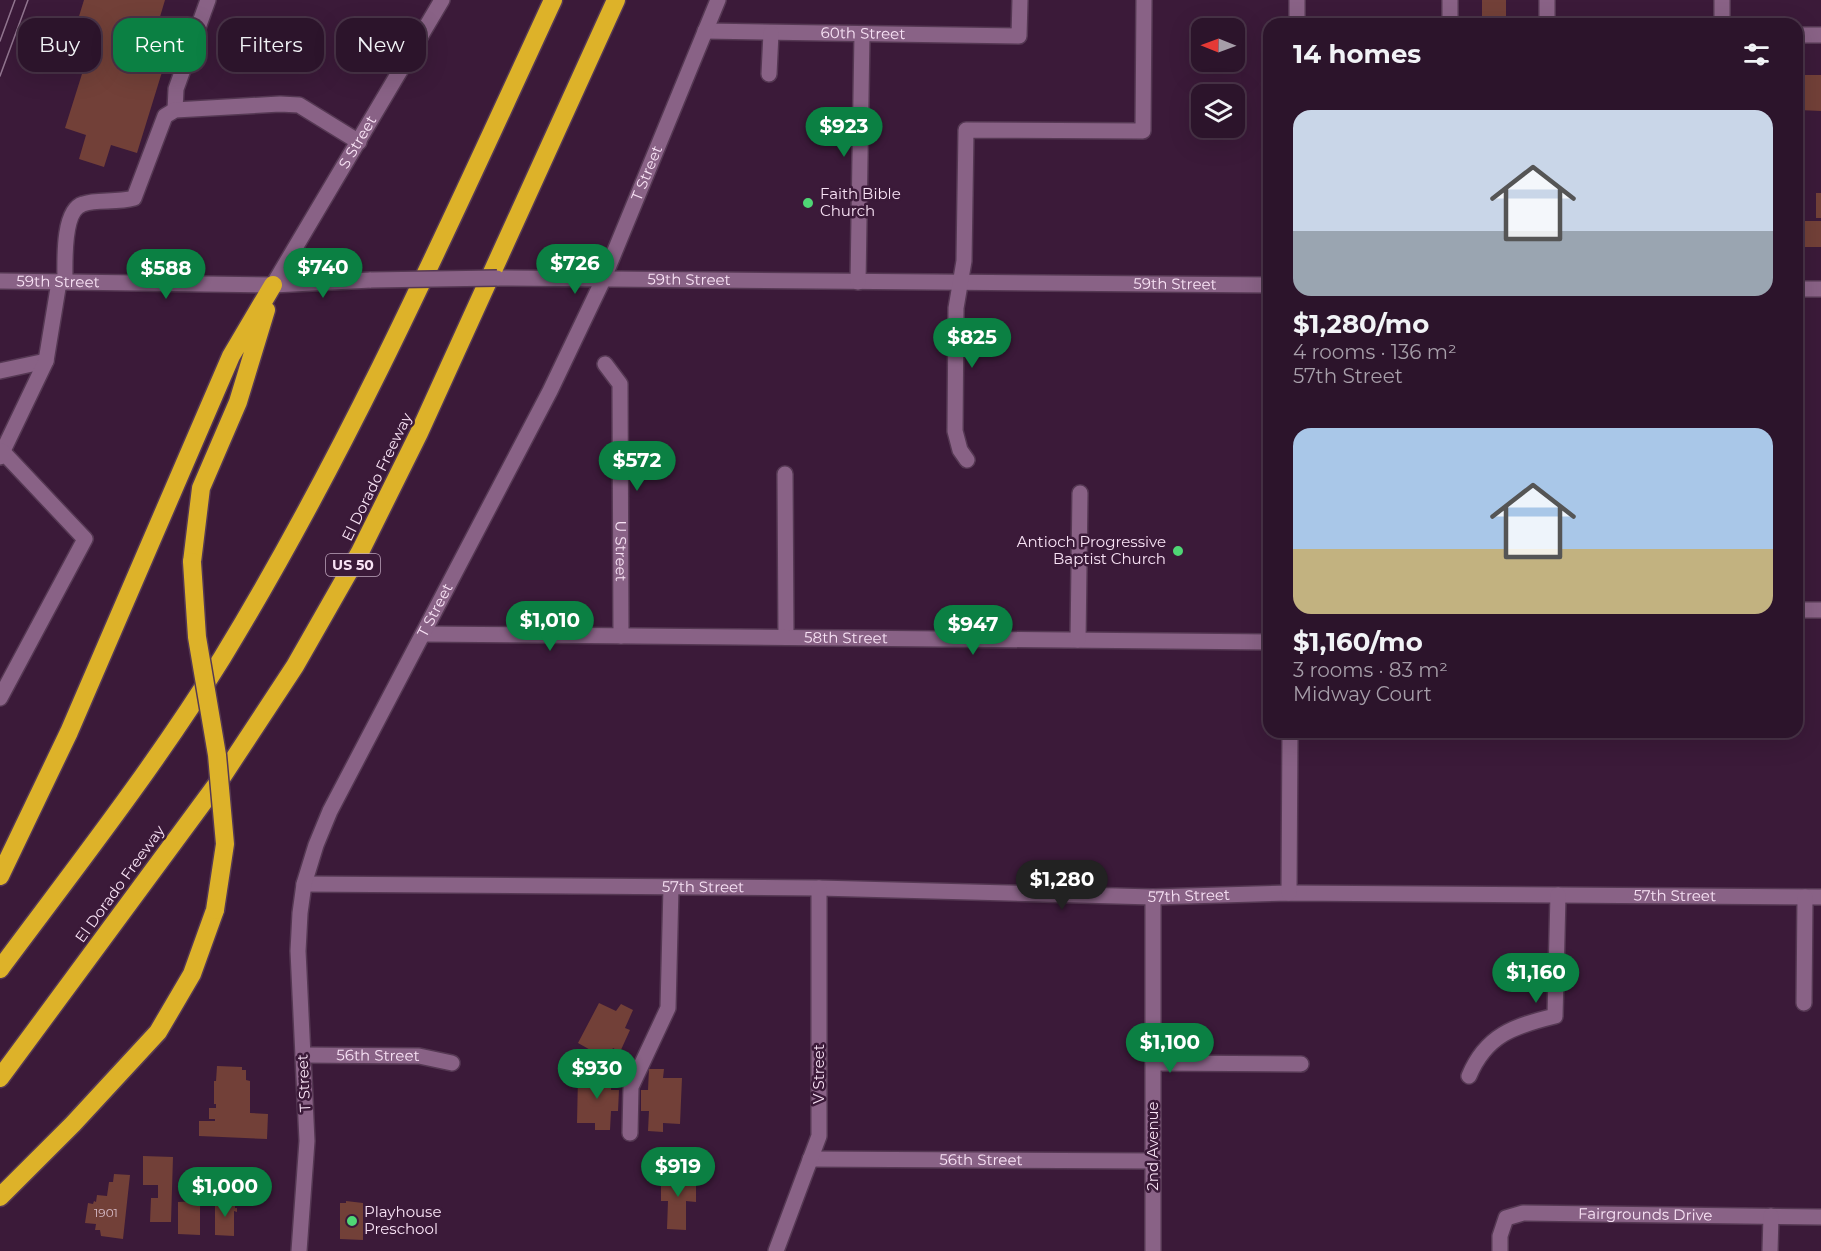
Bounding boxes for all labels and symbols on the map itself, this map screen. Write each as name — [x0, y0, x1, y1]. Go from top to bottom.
north arrow — [1191, 18, 1245, 72]
street label: 60th Street — [820, 23, 906, 43]
pin: $923 — [808, 107, 880, 158]
street label: S Street — [334, 112, 380, 172]
street label: T Street — [627, 143, 666, 203]
place label: Faith Bible Church — [820, 184, 901, 220]
marker: Faith Bible Church — [801, 196, 815, 210]
pin: $726 — [539, 244, 611, 295]
pin: $740 — [287, 248, 359, 299]
pin: $588 — [130, 249, 202, 300]
street label: 59th Street — [647, 269, 731, 289]
street label: 59th Street — [16, 271, 100, 291]
street label: 59th Street — [1133, 274, 1217, 294]
pin: $825 — [936, 318, 1008, 369]
street label: El Dorado Freeway — [337, 409, 416, 544]
pin: $572 — [601, 441, 673, 492]
street label: U Street — [612, 520, 631, 582]
place label: Antioch Progressive Baptist Church — [1017, 532, 1166, 568]
marker: Antioch Progressive Baptist Church — [1171, 544, 1185, 558]
road number: US 50 — [326, 554, 380, 576]
street label: T Street — [413, 580, 457, 640]
pin: $1,010 — [501, 601, 599, 652]
pin: $947 — [937, 605, 1009, 656]
street label: 58th Street — [804, 628, 888, 647]
street label: El Dorado Freeway — [71, 821, 169, 946]
pin: $1,280 — [1013, 860, 1111, 911]
street label: 57th Street — [662, 877, 744, 896]
street label: 57th Street — [1147, 885, 1230, 906]
street label: 57th Street — [1633, 886, 1716, 905]
pin: $1,160 — [1487, 953, 1585, 1004]
pin: $1,100 — [1121, 1023, 1219, 1074]
street label: V Street — [809, 1044, 828, 1104]
street label: 56th Street — [336, 1045, 420, 1065]
pin: $930 — [561, 1049, 633, 1100]
street label: T Street — [292, 1054, 315, 1112]
street label: 2nd Avenue — [1143, 1101, 1162, 1191]
pin: $919 — [642, 1147, 714, 1198]
street label: 56th Street — [939, 1150, 1023, 1169]
pin: $1,000 — [176, 1167, 274, 1218]
place label: Playhouse Preschool — [364, 1202, 442, 1238]
street label: Fairgrounds Drive — [1578, 1204, 1713, 1225]
house number: 1901 — [94, 1205, 118, 1220]
marker: Playhouse Preschool — [345, 1214, 359, 1228]

